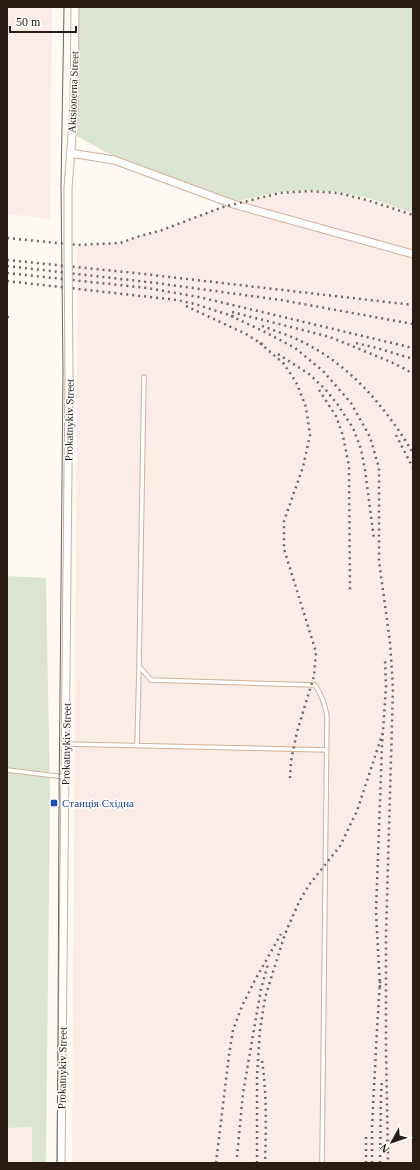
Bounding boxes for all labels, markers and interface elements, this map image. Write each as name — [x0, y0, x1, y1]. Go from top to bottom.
scale bar — [10, 8, 76, 34]
text: 50 m — [16, 15, 41, 29]
street label: Aktsionerna Street — [66, 51, 80, 133]
street label: Prokatnykiv Street — [62, 379, 76, 461]
street label: Prokatnykiv Street — [59, 703, 73, 785]
place label: Станція Східна — [62, 797, 134, 809]
marker: Станція Східна — [49, 798, 59, 808]
street label: Prokatnykiv Street — [55, 1027, 69, 1109]
north arrow — [372, 1122, 412, 1162]
text: N — [377, 1141, 391, 1155]

